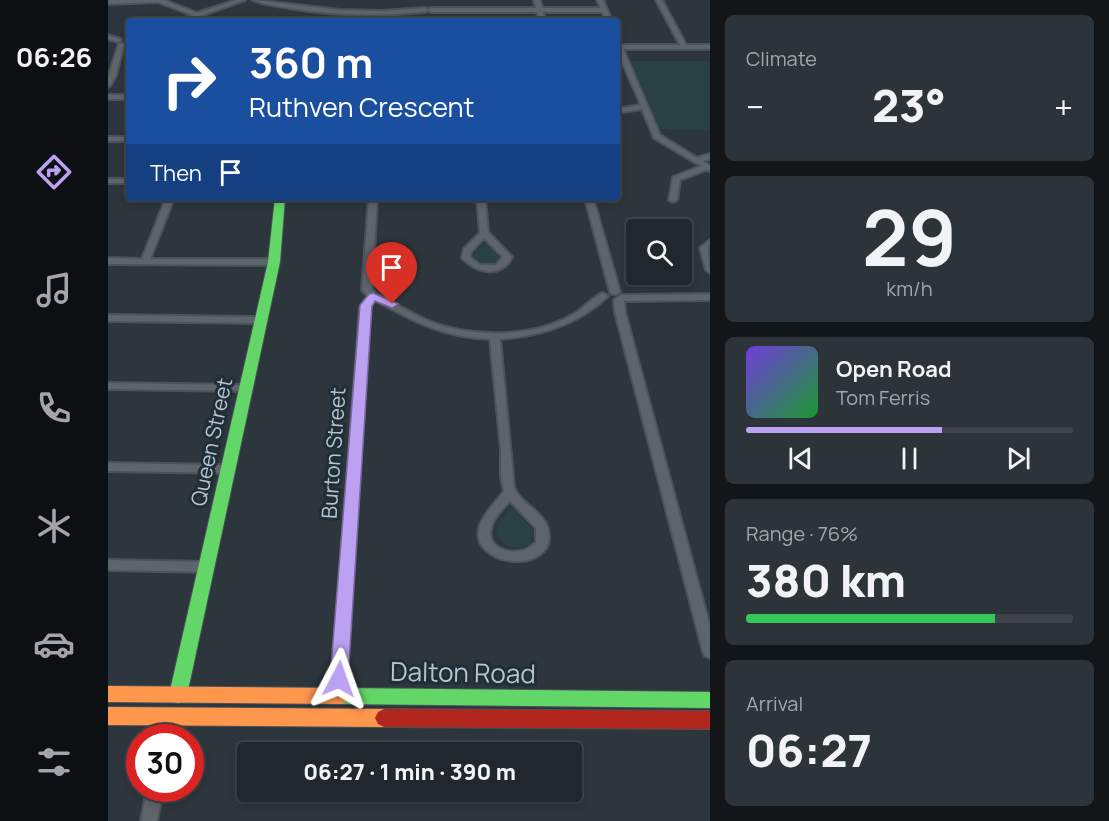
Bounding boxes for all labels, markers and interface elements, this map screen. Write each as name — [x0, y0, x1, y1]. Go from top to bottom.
text: 360 m — [249, 33, 373, 91]
text: 06:26 — [16, 38, 92, 75]
icon: right — [150, 42, 228, 120]
text: Climate — [746, 45, 817, 72]
text: 23° — [872, 74, 946, 136]
text: − — [746, 84, 764, 129]
text: + — [1054, 84, 1073, 129]
text: Ruthven Crescent — [249, 88, 474, 125]
icon: directions — [33, 151, 75, 193]
icon: arrive — [214, 156, 247, 189]
text: Then — [150, 158, 202, 188]
text: 29 — [862, 183, 957, 289]
map controls — [626, 219, 692, 285]
button: search — [626, 219, 692, 285]
pin — [366, 242, 417, 304]
icon: arrive — [375, 251, 408, 284]
icon: music — [33, 269, 75, 311]
text: km/h — [886, 275, 933, 302]
text: Open Road — [836, 354, 951, 384]
street label: Queen Street — [184, 375, 238, 508]
text: Tom Ferris — [836, 384, 930, 411]
street label: Burton Street — [314, 386, 352, 520]
icon: phone — [33, 387, 75, 429]
icon: previous — [784, 442, 817, 475]
icon: pause — [893, 442, 926, 475]
icon: next — [1002, 442, 1035, 475]
icon: climate — [33, 505, 75, 547]
text: Range · 76% — [746, 520, 858, 547]
text: 380 km — [746, 549, 906, 611]
icon: car — [33, 623, 75, 665]
position arrow — [307, 647, 371, 711]
street label: Dalton Road — [390, 653, 536, 691]
text: Arrival — [746, 690, 803, 717]
text: 06:27 — [746, 719, 872, 781]
speed limit sign: 30 — [126, 724, 204, 802]
icon: filters — [33, 741, 75, 783]
text: 06:27 · 1 min · 390 m — [303, 757, 516, 787]

